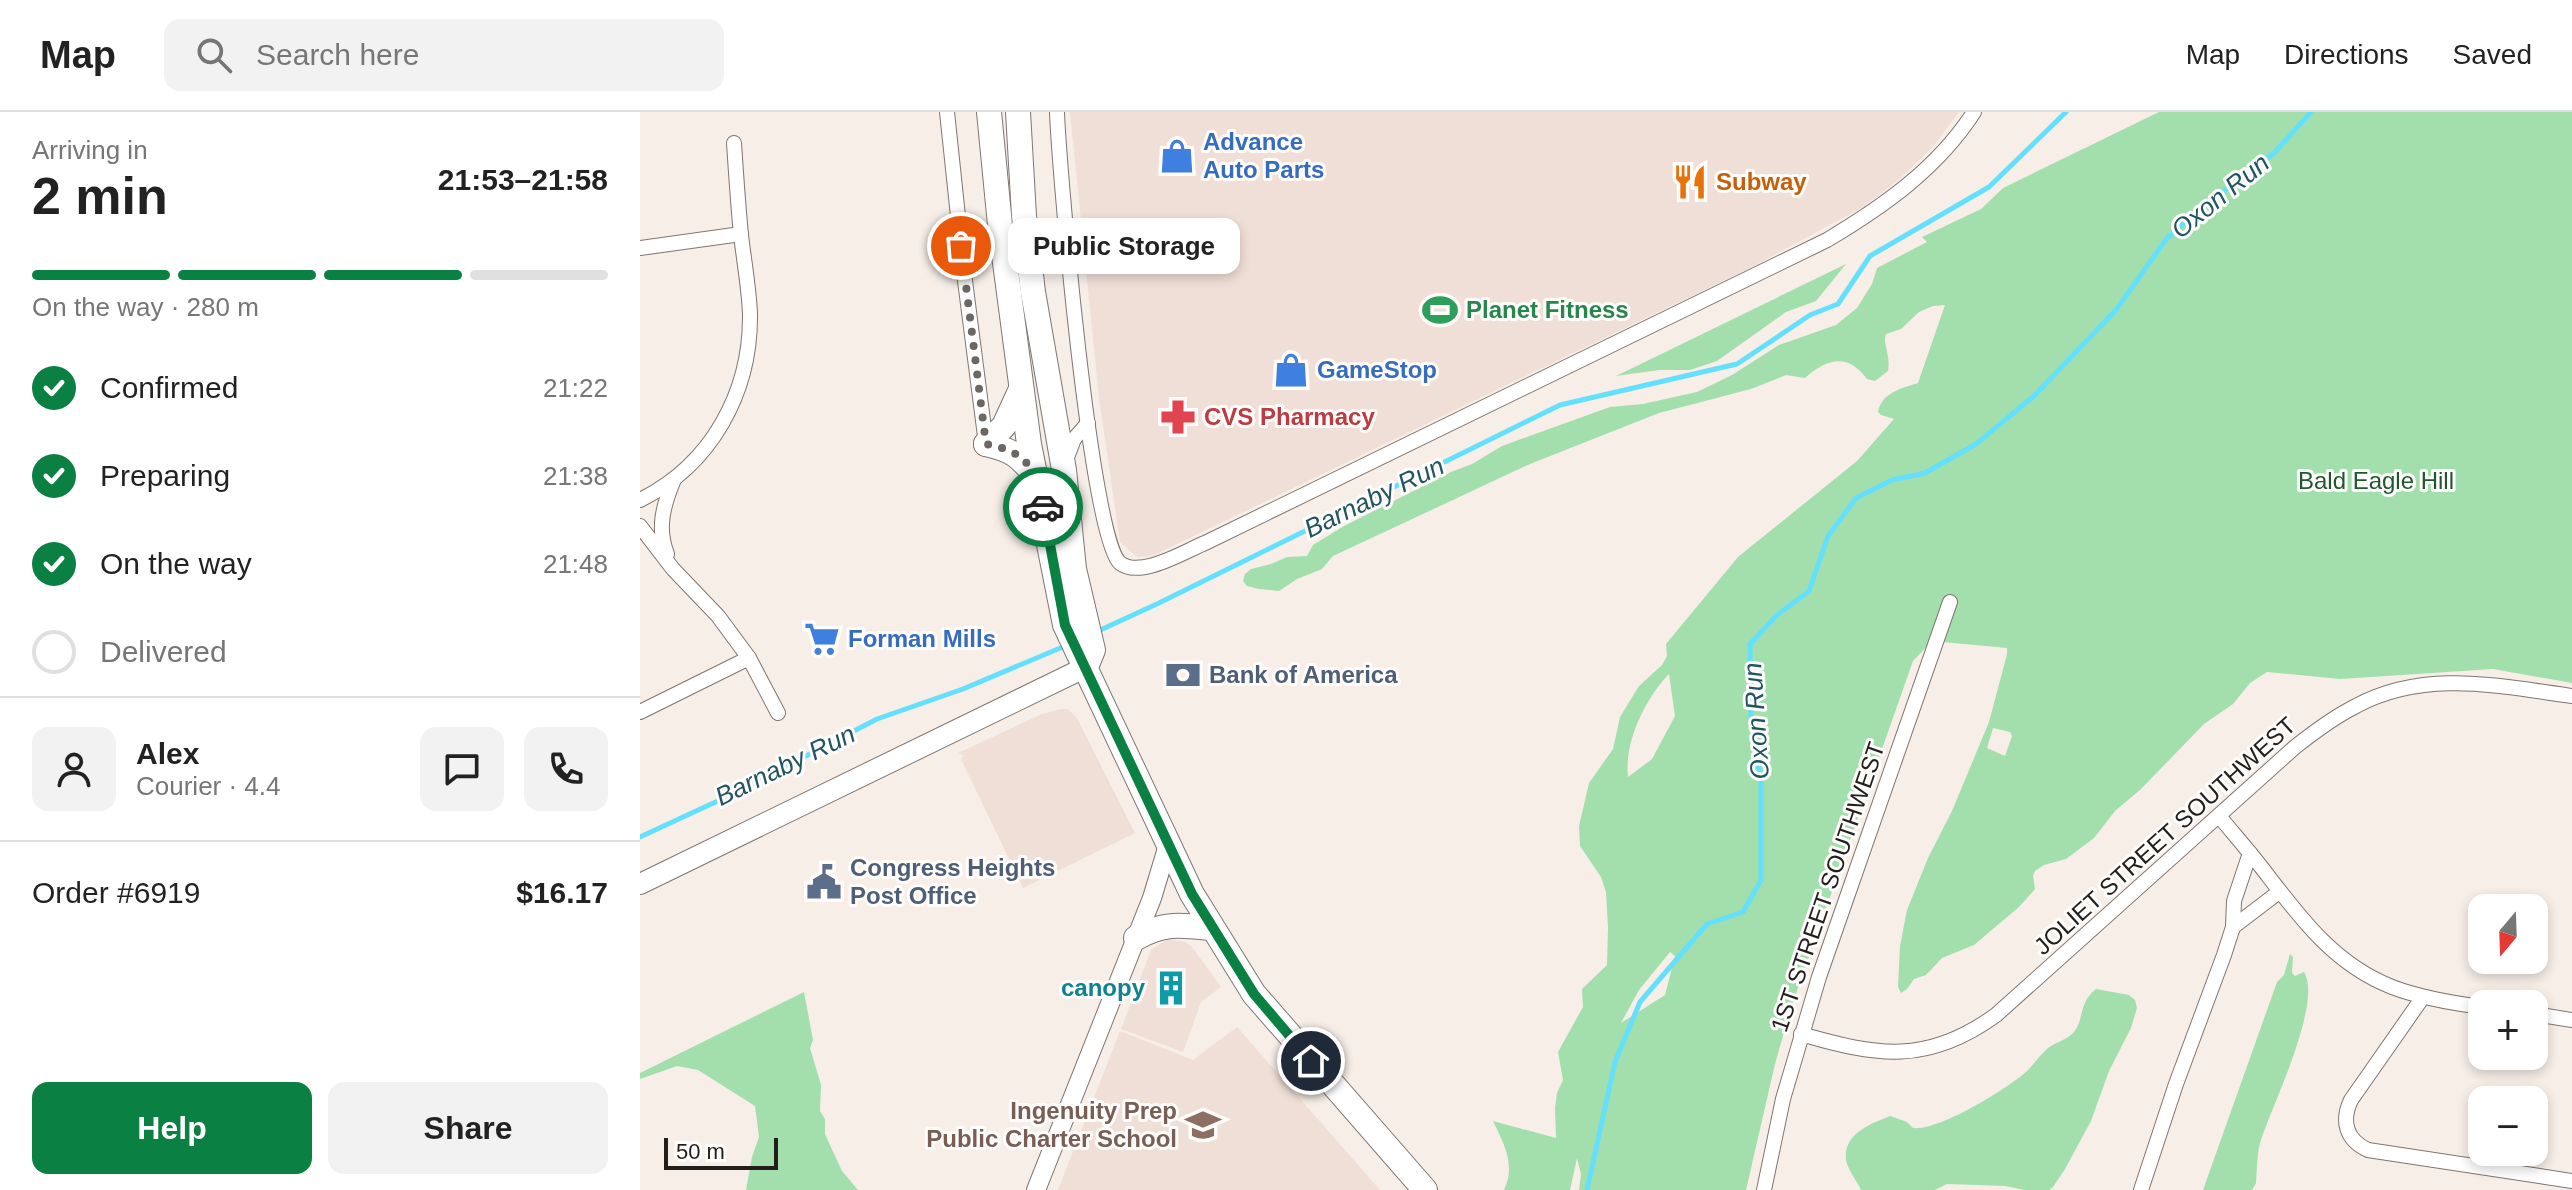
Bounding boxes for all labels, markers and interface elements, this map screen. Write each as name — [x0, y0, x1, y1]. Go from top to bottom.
search box — [164, 19, 724, 91]
icon: search — [192, 33, 236, 77]
text: Map — [40, 34, 116, 76]
text: Search here — [256, 38, 419, 71]
text: Map — [2186, 39, 2240, 70]
text: Directions — [2284, 39, 2409, 70]
text: Saved — [2453, 39, 2532, 70]
place label: Advance Auto Parts — [1203, 128, 1324, 183]
text: Arriving in — [32, 135, 148, 165]
shop icon: Advance Auto Parts — [1158, 137, 1196, 175]
water label: Oxon Run — [2165, 148, 2275, 244]
text: 21:53–21:58 — [438, 163, 608, 196]
restaurant icon: Subway — [1671, 163, 1709, 201]
text: 2 min — [32, 167, 168, 225]
place label: Subway — [1716, 168, 1807, 195]
pin — [927, 212, 995, 280]
callout: Public Storage — [1009, 218, 1241, 274]
icon: bag — [939, 224, 983, 268]
text: Public Storage — [1033, 231, 1215, 261]
sports icon: Planet Fitness — [1421, 291, 1459, 329]
text: On the way · 280 m — [32, 292, 259, 322]
place label: Planet Fitness — [1466, 296, 1629, 323]
shop icon: GameStop — [1272, 351, 1310, 389]
place label: GameStop — [1317, 356, 1437, 383]
icon: check — [32, 366, 76, 410]
text: Confirmed — [100, 371, 238, 404]
text: 21:22 — [543, 373, 608, 403]
pharmacy icon: CVS Pharmacy — [1159, 398, 1197, 436]
place label: CVS Pharmacy — [1204, 403, 1375, 430]
water label: Barnaby Run — [1299, 450, 1449, 544]
icon: check — [32, 454, 76, 498]
text: Preparing — [100, 459, 230, 492]
text: 21:38 — [543, 461, 608, 491]
courier — [1003, 467, 1083, 547]
park label: Bald Eagle Hill — [2298, 467, 2454, 494]
icon: car — [1021, 485, 1065, 529]
icon: check — [32, 542, 76, 586]
text: On the way — [100, 547, 252, 580]
text: 21:48 — [543, 549, 608, 579]
supermarket icon: Forman Mills — [803, 620, 841, 658]
place label: Forman Mills — [848, 625, 996, 652]
text: Delivered — [100, 635, 227, 668]
bank icon: Bank of America — [1164, 656, 1202, 694]
place label: Bank of America — [1209, 661, 1398, 688]
water label: Oxon Run — [1737, 662, 1775, 780]
street label: JOLIET STREET SOUTHWEST — [2029, 711, 2301, 960]
water label: Barnaby Run — [710, 718, 860, 812]
button: person — [32, 727, 116, 811]
button: chat — [420, 727, 504, 811]
button: phone — [524, 727, 608, 811]
text: Alex — [136, 737, 199, 770]
street label: 1ST STREET SOUTHWEST — [1765, 738, 1890, 1035]
text: Courier · 4.4 — [136, 771, 281, 801]
place label: Congress Heights Post Office — [850, 854, 1055, 909]
public building icon: Congress Heights Post Office — [805, 863, 843, 901]
text: Order #6919 — [32, 876, 200, 909]
text: $16.17 — [516, 876, 608, 909]
north arrow — [2468, 894, 2548, 974]
map controls — [2468, 894, 2548, 1166]
building icon: canopy — [1152, 969, 1190, 1007]
place label: canopy — [1061, 974, 1146, 1001]
button: + — [2468, 990, 2548, 1070]
pin — [1277, 1027, 1345, 1095]
icon: home — [1289, 1039, 1333, 1083]
button: Help — [32, 1082, 312, 1174]
button: Share — [328, 1082, 608, 1174]
button: − — [2468, 1086, 2548, 1166]
place label: Ingenuity Prep Public Charter School — [926, 1097, 1177, 1152]
school or university icon: Ingenuity Prep Public Charter School — [1184, 1106, 1222, 1144]
scale bar — [664, 1134, 778, 1170]
text: 50 m — [676, 1139, 725, 1164]

